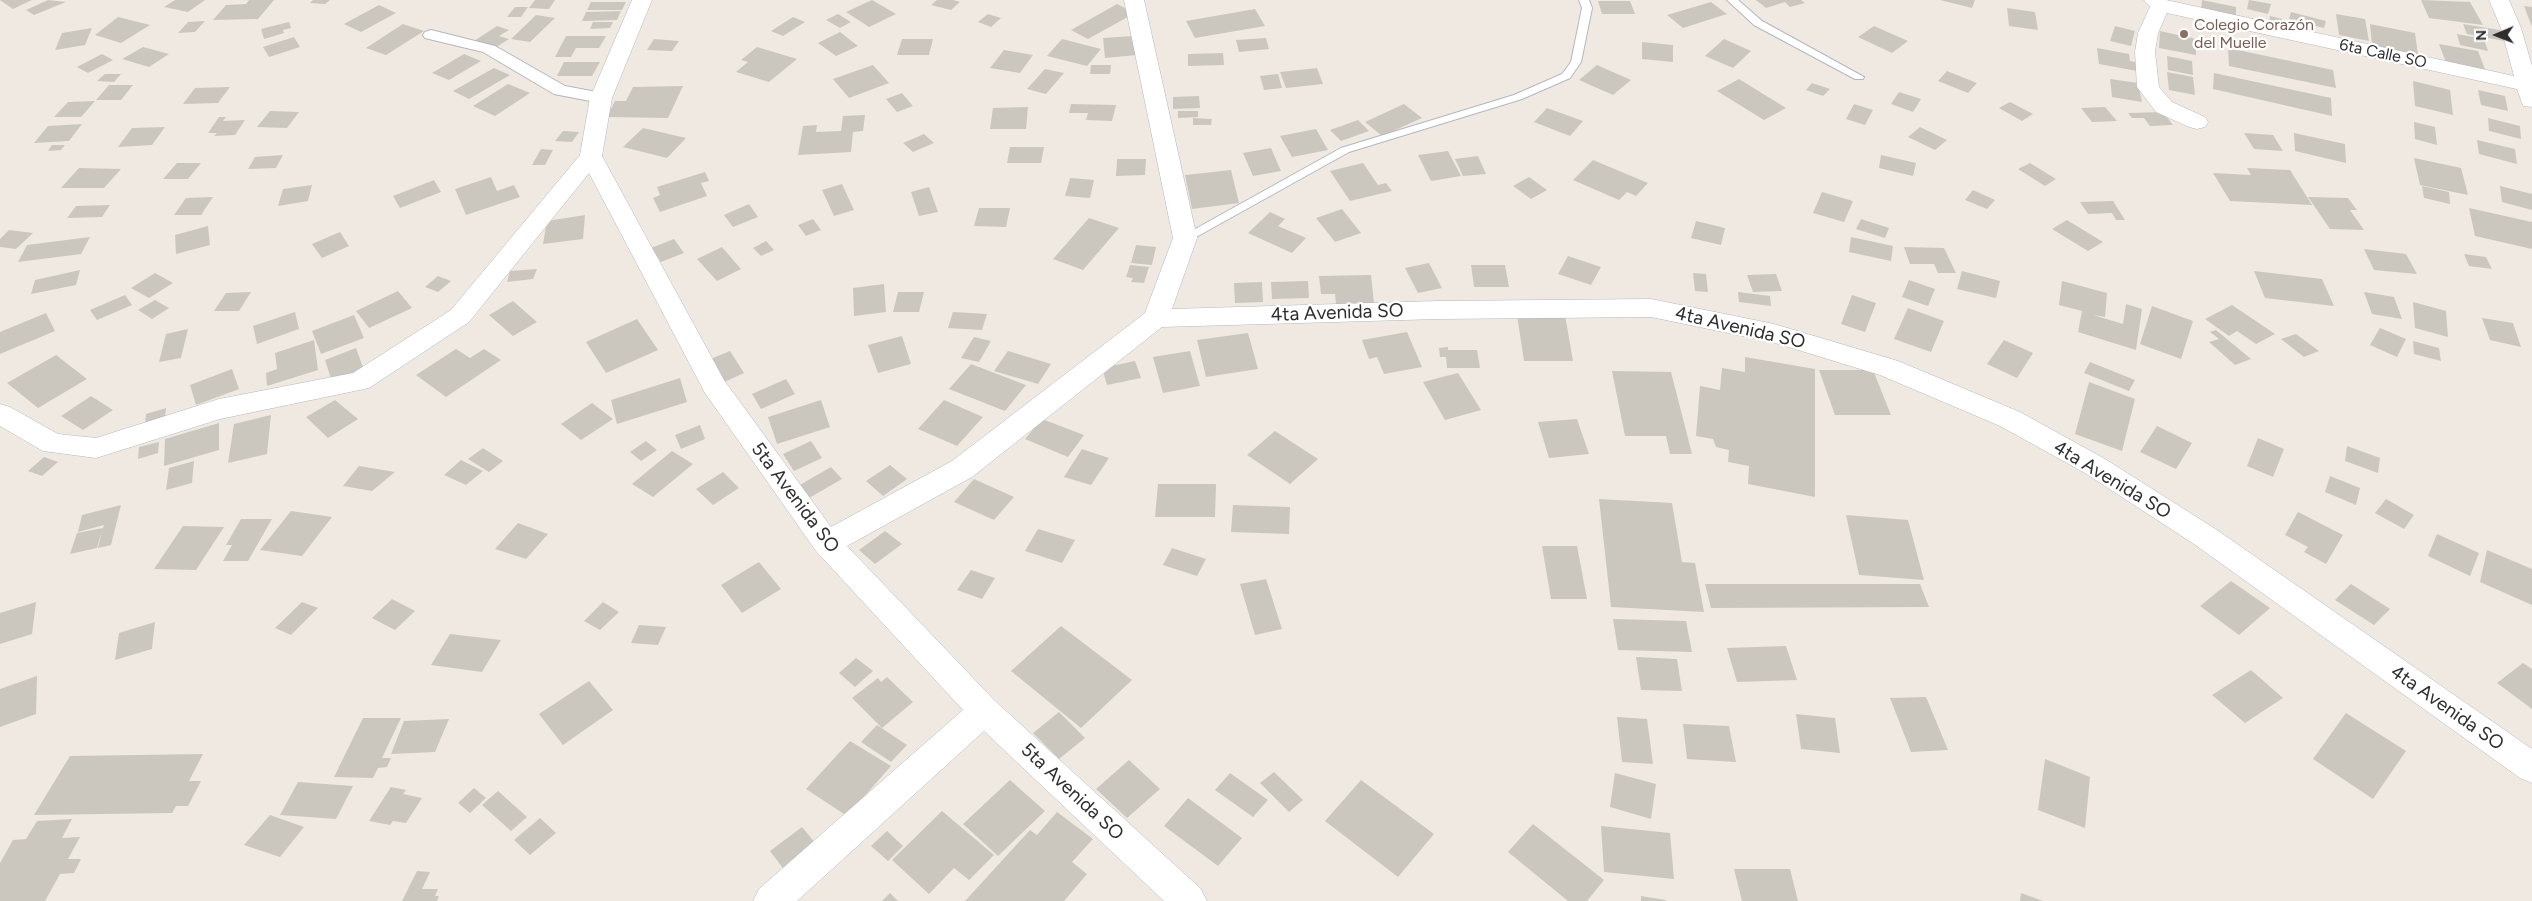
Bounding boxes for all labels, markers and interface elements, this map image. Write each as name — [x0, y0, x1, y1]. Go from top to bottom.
north arrow — [2472, 10, 2522, 60]
place label: Colegio Corazón del Muelle — [2194, 15, 2314, 53]
marker: Colegio Corazón del Muelle — [2178, 28, 2190, 40]
text: N — [2473, 30, 2490, 41]
street label: 6ta Calle SO — [2338, 35, 2428, 73]
street label: 4ta Avenida SO — [1270, 299, 1404, 327]
street label: 4ta Avenida SO — [1673, 302, 1807, 354]
street label: 4ta Avenida SO — [2049, 436, 2175, 524]
street label: 5ta Avenida SO — [746, 438, 844, 558]
street label: 4ta Avenida SO — [2386, 661, 2508, 755]
street label: 5ta Avenida SO — [1016, 739, 1128, 845]

